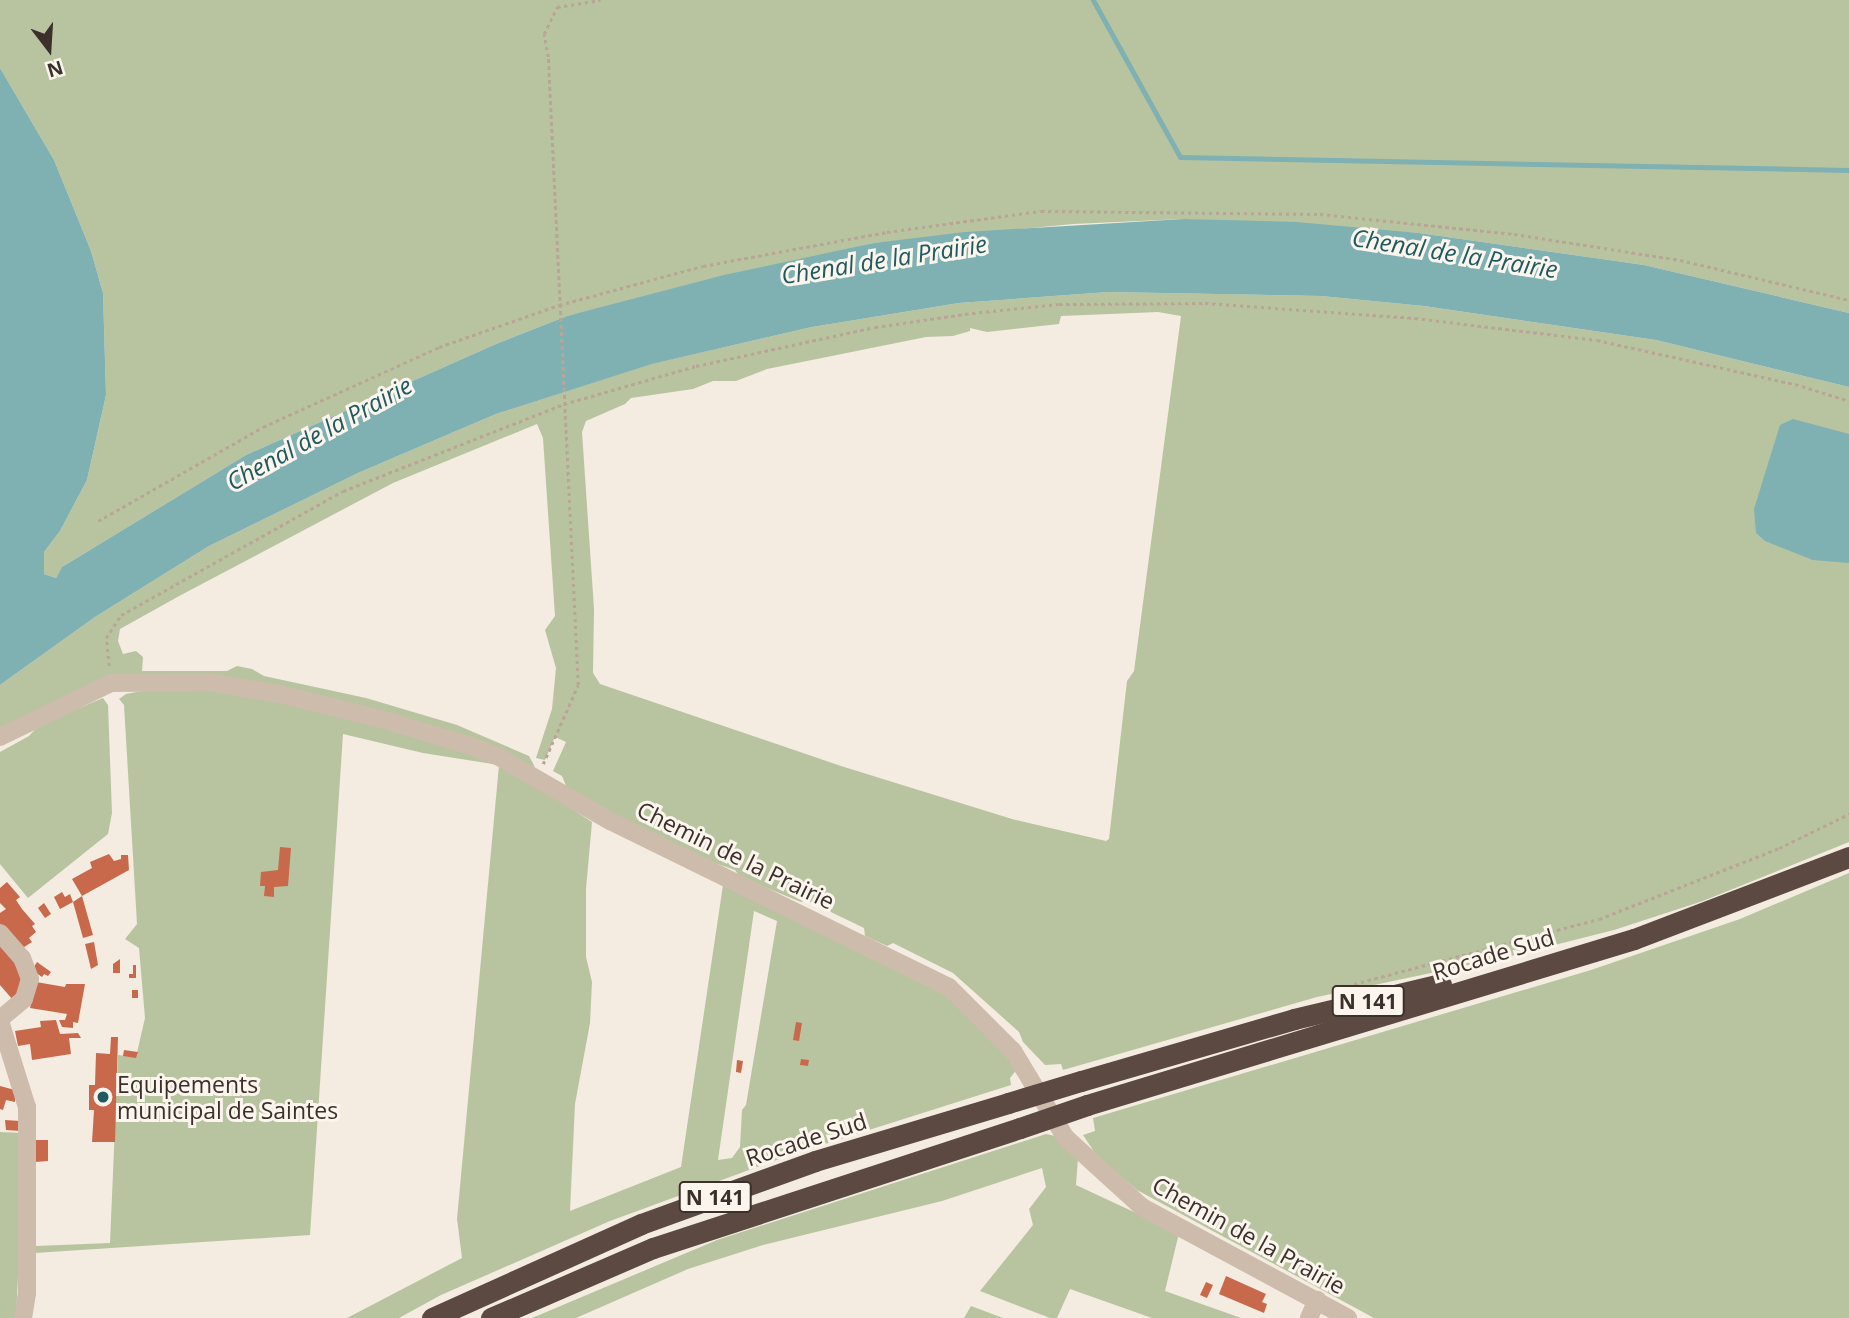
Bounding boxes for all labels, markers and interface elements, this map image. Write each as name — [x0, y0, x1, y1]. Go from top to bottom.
north arrow — [14, 14, 84, 84]
text: N — [44, 54, 66, 84]
water label: Chenal de la Prairie — [1350, 223, 1560, 283]
water label: Chenal de la Prairie — [779, 229, 989, 289]
water label: Chenal de la Prairie — [221, 370, 417, 496]
street label: Chemin de la Prairie — [633, 795, 839, 915]
street label: Rocade Sud — [1429, 922, 1557, 986]
road number: N 141 — [1331, 984, 1405, 1018]
place label: Equipements municipal de Saintes — [117, 1070, 338, 1124]
marker: Equipements municipal de Saintes — [95, 1089, 111, 1105]
street label: Rocade Sud — [742, 1106, 870, 1172]
street label: Chemin de la Prairie — [1148, 1171, 1350, 1299]
road number: N 141 — [678, 1180, 752, 1214]

